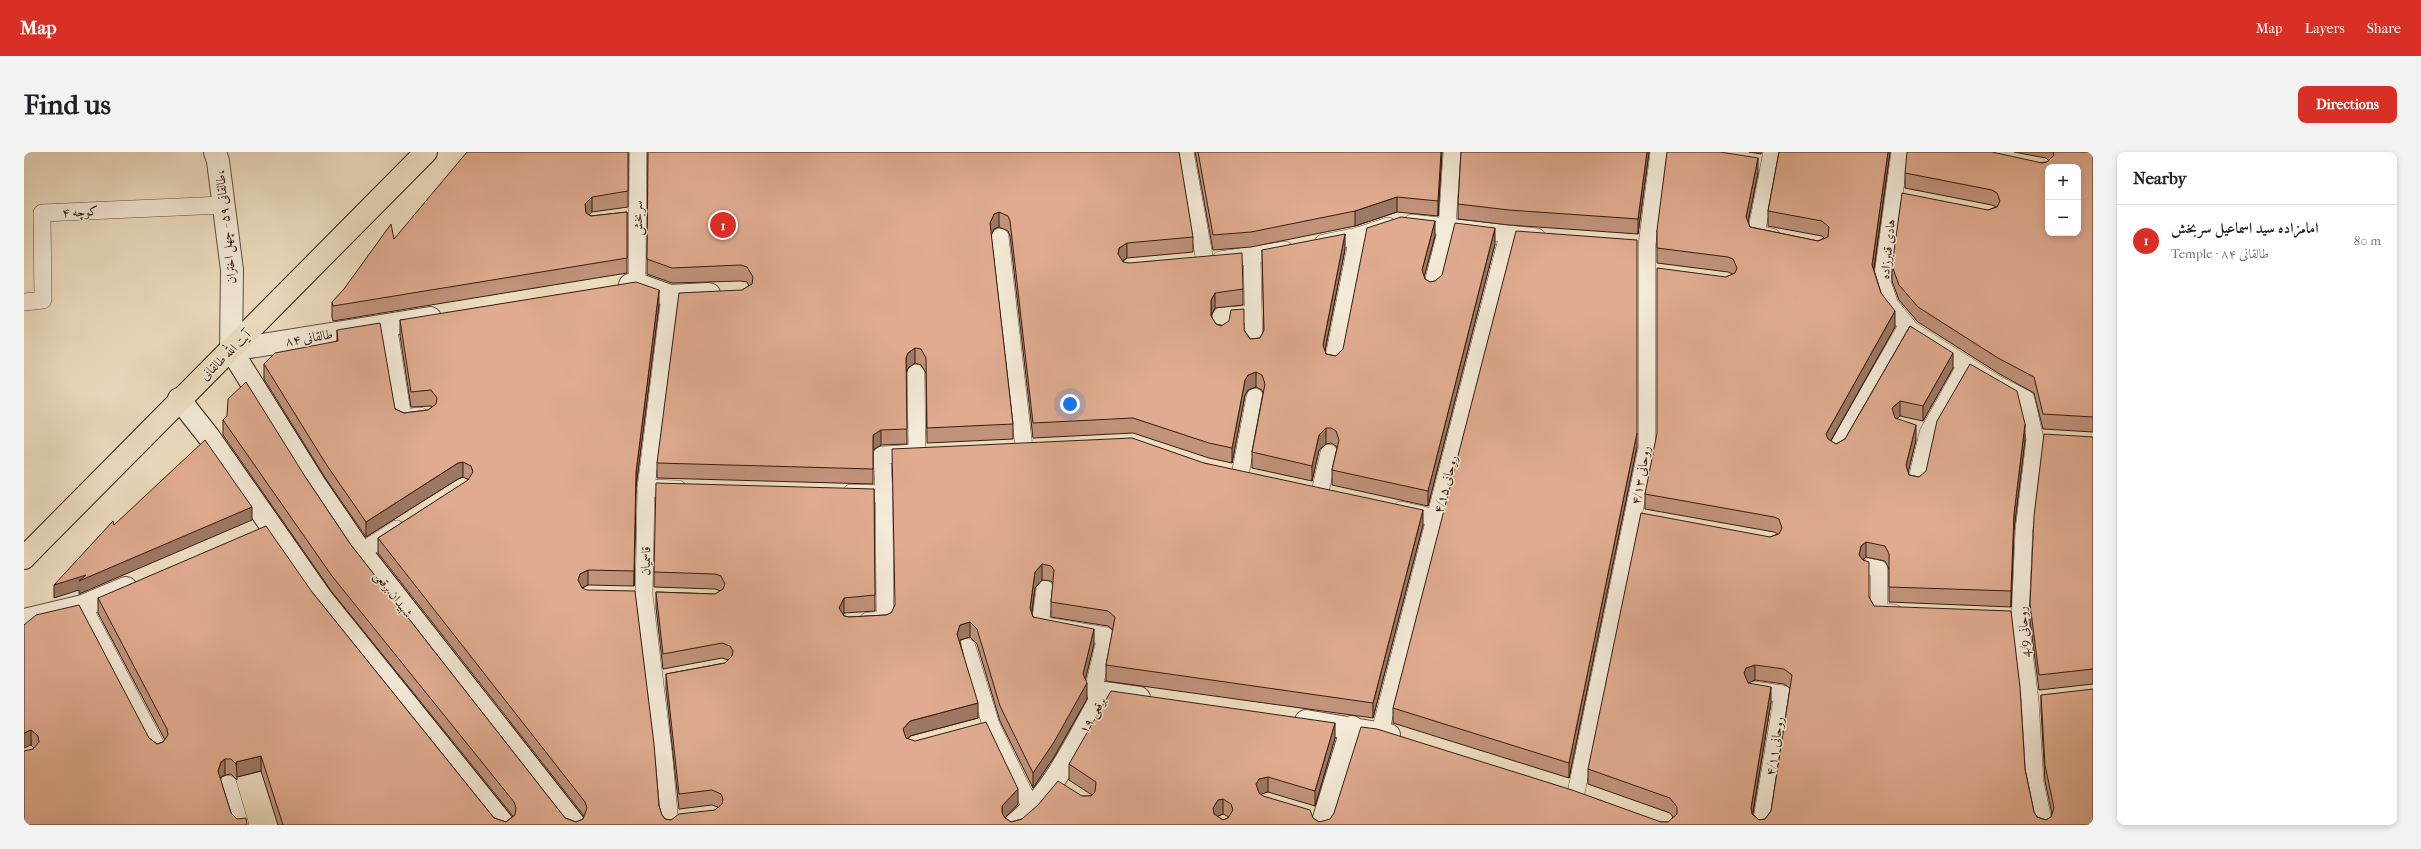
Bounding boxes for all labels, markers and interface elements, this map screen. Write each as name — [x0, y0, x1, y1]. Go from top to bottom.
text: Map — [20, 17, 56, 39]
text: Map — [2256, 20, 2283, 37]
text: Layers — [2305, 20, 2345, 37]
text: Share — [2367, 20, 2401, 37]
button: Directions — [2298, 86, 2397, 123]
text: Find us — [24, 88, 111, 121]
map controls — [2045, 164, 2081, 236]
button: + — [2045, 164, 2081, 200]
text: Nearby — [2133, 168, 2187, 188]
street label: طالقانی ۵۹ - چهل اختران، — [212, 169, 241, 285]
street label: سربخش — [630, 200, 647, 236]
button: − — [2045, 200, 2081, 236]
street label: کوچه ۴ — [62, 203, 99, 221]
pin: 1 — [710, 210, 736, 240]
street label: هادی قنبرزاده — [1877, 218, 1899, 280]
text: امامزاده سید اسماعیل سربخش — [2171, 219, 2318, 237]
text: 1 — [2144, 233, 2148, 248]
text: 80 m — [2354, 233, 2381, 248]
text: Temple · طالقانی ۸۴ — [2171, 246, 2269, 261]
street label: آیت الله طالقانی — [195, 325, 255, 384]
street label: طالقانی ۸۴ — [284, 326, 334, 350]
your location — [1060, 394, 1080, 414]
street label: روحانی ۴/۱۳ — [1628, 444, 1654, 506]
street label: روحانی ۴/۱۵ — [1431, 453, 1461, 515]
street label: قاسمیان — [638, 546, 653, 576]
street label: شهیدان برقعی — [369, 568, 416, 622]
street label: روحانی 4/9 — [2014, 606, 2034, 658]
street label: برقعی ۱۹ — [1076, 694, 1111, 737]
street label: روحانی ۴/۱۱ — [1762, 715, 1788, 777]

